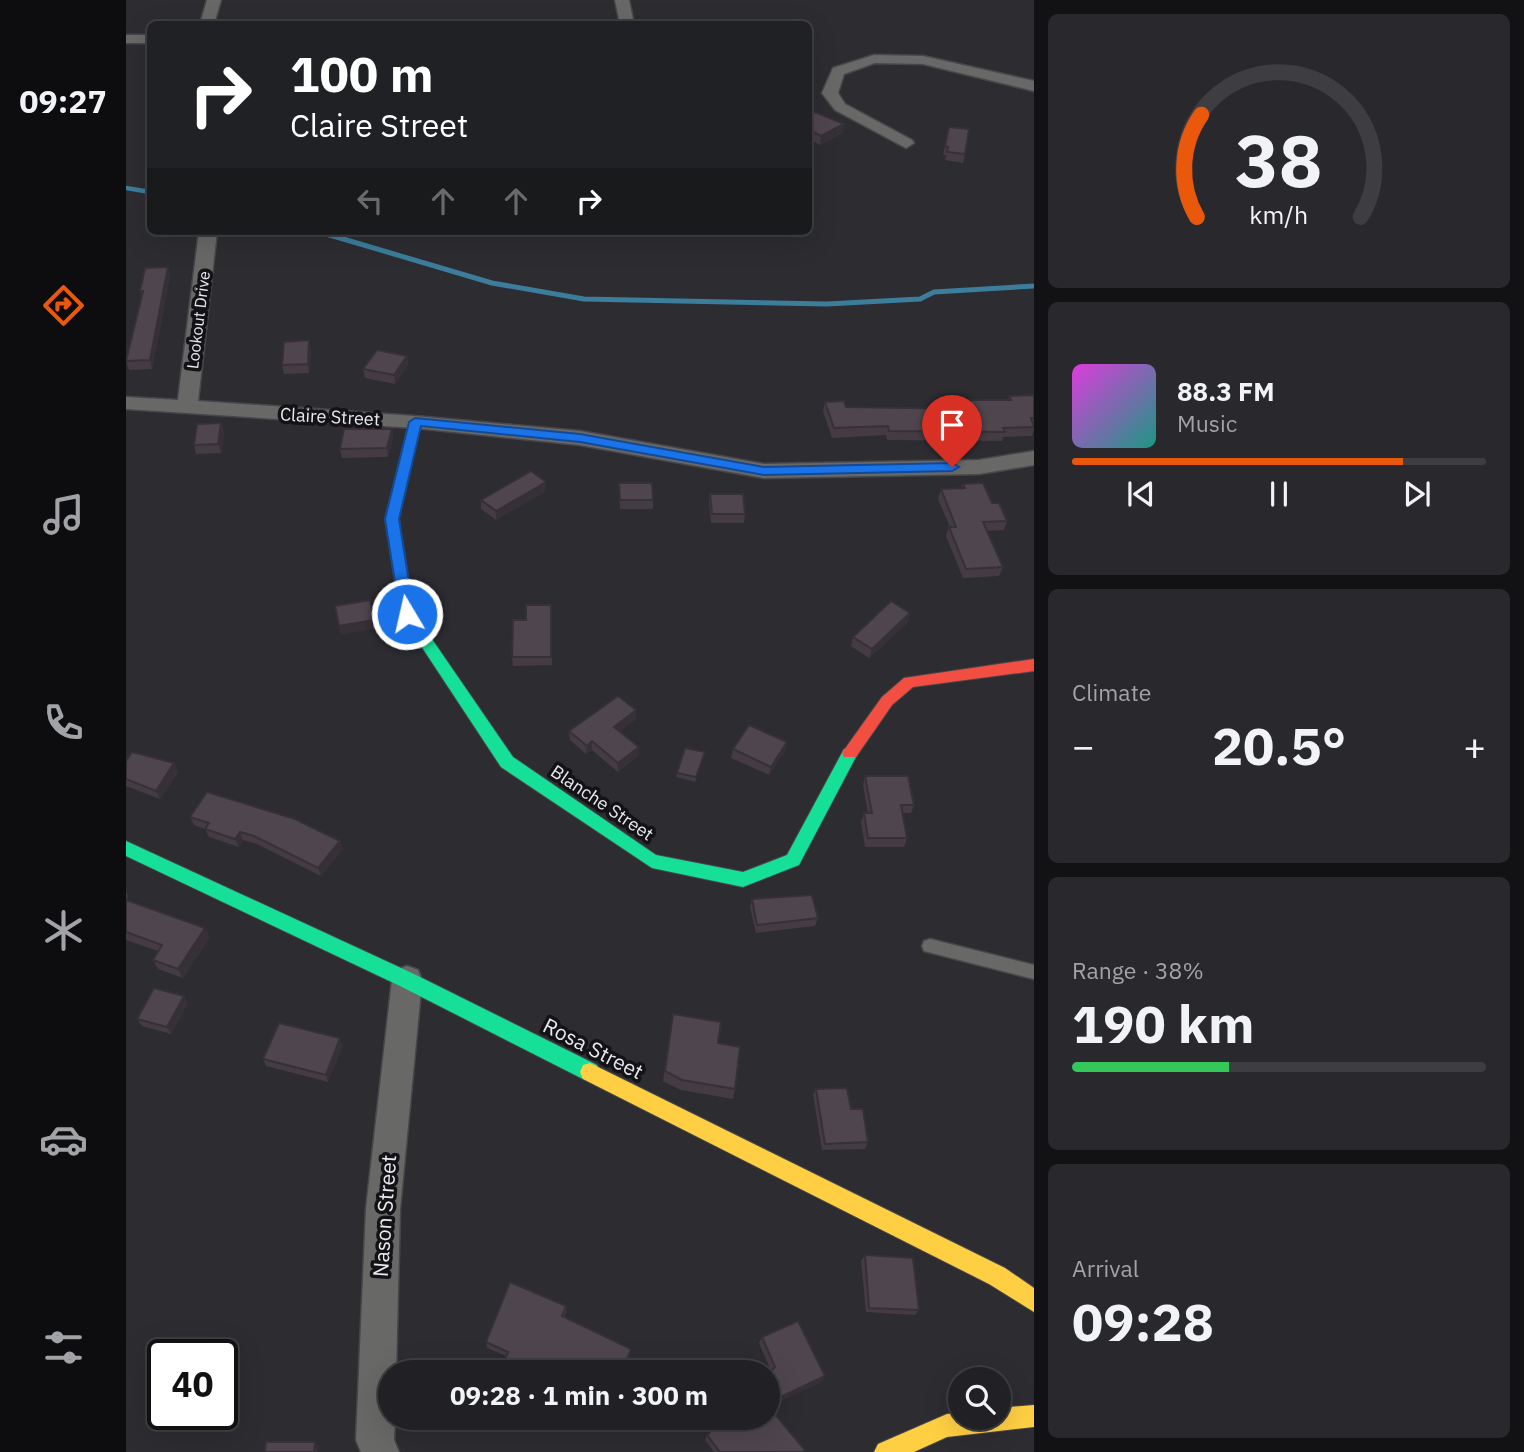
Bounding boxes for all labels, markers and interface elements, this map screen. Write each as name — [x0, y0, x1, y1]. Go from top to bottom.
text: 100 m — [290, 42, 434, 105]
icon: right — [175, 49, 266, 140]
text: 09:27 — [19, 80, 107, 122]
text: Claire Street — [290, 104, 468, 146]
text: 38 — [1235, 112, 1323, 207]
icon: left — [351, 182, 389, 220]
icon: ahead — [424, 182, 462, 220]
icon: ahead — [497, 182, 535, 220]
icon: right — [570, 182, 608, 220]
text: km/h — [1250, 198, 1308, 231]
street label: Lookout Drive — [182, 270, 214, 370]
icon: directions — [39, 281, 88, 330]
text: 88.3 FM — [1177, 374, 1275, 408]
pin — [922, 395, 982, 467]
street label: Claire Street — [279, 402, 381, 431]
icon: arrive — [933, 406, 971, 444]
text: Music — [1177, 408, 1237, 438]
icon: previous — [1122, 475, 1160, 513]
icon: pause — [1260, 475, 1298, 513]
icon: next — [1398, 475, 1436, 513]
icon: music — [39, 490, 88, 539]
position arrow — [370, 577, 444, 651]
text: Climate — [1072, 677, 1151, 707]
icon: phone — [39, 698, 88, 747]
text: 20.5° — [1212, 712, 1346, 779]
text: − — [1072, 721, 1095, 770]
text: + — [1463, 721, 1486, 770]
street label: Blanche Street — [546, 760, 658, 845]
icon: climate — [39, 906, 88, 955]
text: Range · 38% — [1072, 955, 1204, 985]
text: 190 km — [1072, 990, 1254, 1057]
street label: Rosa Street — [539, 1011, 648, 1085]
icon: car — [39, 1115, 88, 1164]
street label: Nason Street — [366, 1154, 402, 1278]
text: Arrival — [1072, 1253, 1139, 1283]
text: 09:28 — [1072, 1288, 1214, 1355]
icon: filters — [39, 1323, 88, 1372]
speed limit sign: 40 — [147, 1339, 238, 1430]
map controls — [948, 1367, 1011, 1430]
button: search — [948, 1367, 1011, 1430]
text: 09:28 · 1 min · 300 m — [450, 1378, 708, 1412]

